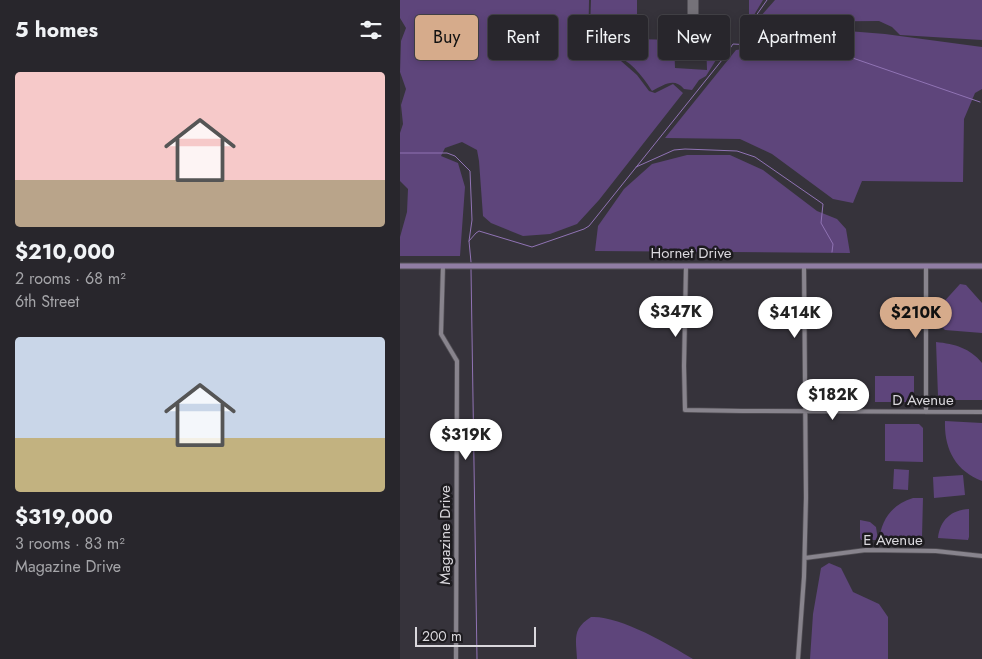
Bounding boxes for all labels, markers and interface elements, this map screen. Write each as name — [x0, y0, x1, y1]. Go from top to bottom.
text: 5 homes — [15, 15, 98, 45]
chip: Buy — [415, 15, 478, 60]
chip: Rent — [488, 15, 558, 60]
chip: Filters — [568, 15, 648, 60]
chip: New — [658, 15, 730, 60]
chip: Apartment — [740, 15, 854, 60]
icon: filters — [357, 16, 385, 44]
icon: home — [155, 105, 245, 195]
text: $210,000 — [15, 237, 115, 267]
street label: Hornet Drive — [650, 242, 732, 264]
text: 2 rooms · 68 m² — [15, 267, 126, 290]
text: 6th Street — [15, 290, 79, 313]
pin: $347K — [641, 296, 711, 338]
pin: $414K — [760, 296, 830, 339]
pin: $210K — [881, 296, 951, 339]
text: $347K — [650, 300, 702, 323]
text: $414K — [769, 301, 821, 324]
text: $210K — [891, 301, 941, 324]
icon: home — [155, 370, 245, 460]
pin: $182K — [798, 378, 868, 421]
text: $182K — [808, 383, 858, 406]
street label: D Avenue — [892, 389, 954, 411]
pin: $319K — [431, 418, 501, 461]
text: $319K — [441, 423, 491, 446]
street label: Magazine Drive — [434, 485, 456, 585]
text: $319,000 — [15, 502, 113, 532]
street label: E Avenue — [863, 529, 923, 551]
text: 3 rooms · 83 m² — [15, 532, 125, 555]
text: Magazine Drive — [15, 555, 121, 578]
scale bar — [415, 624, 536, 647]
text: 200 m — [422, 626, 462, 646]

